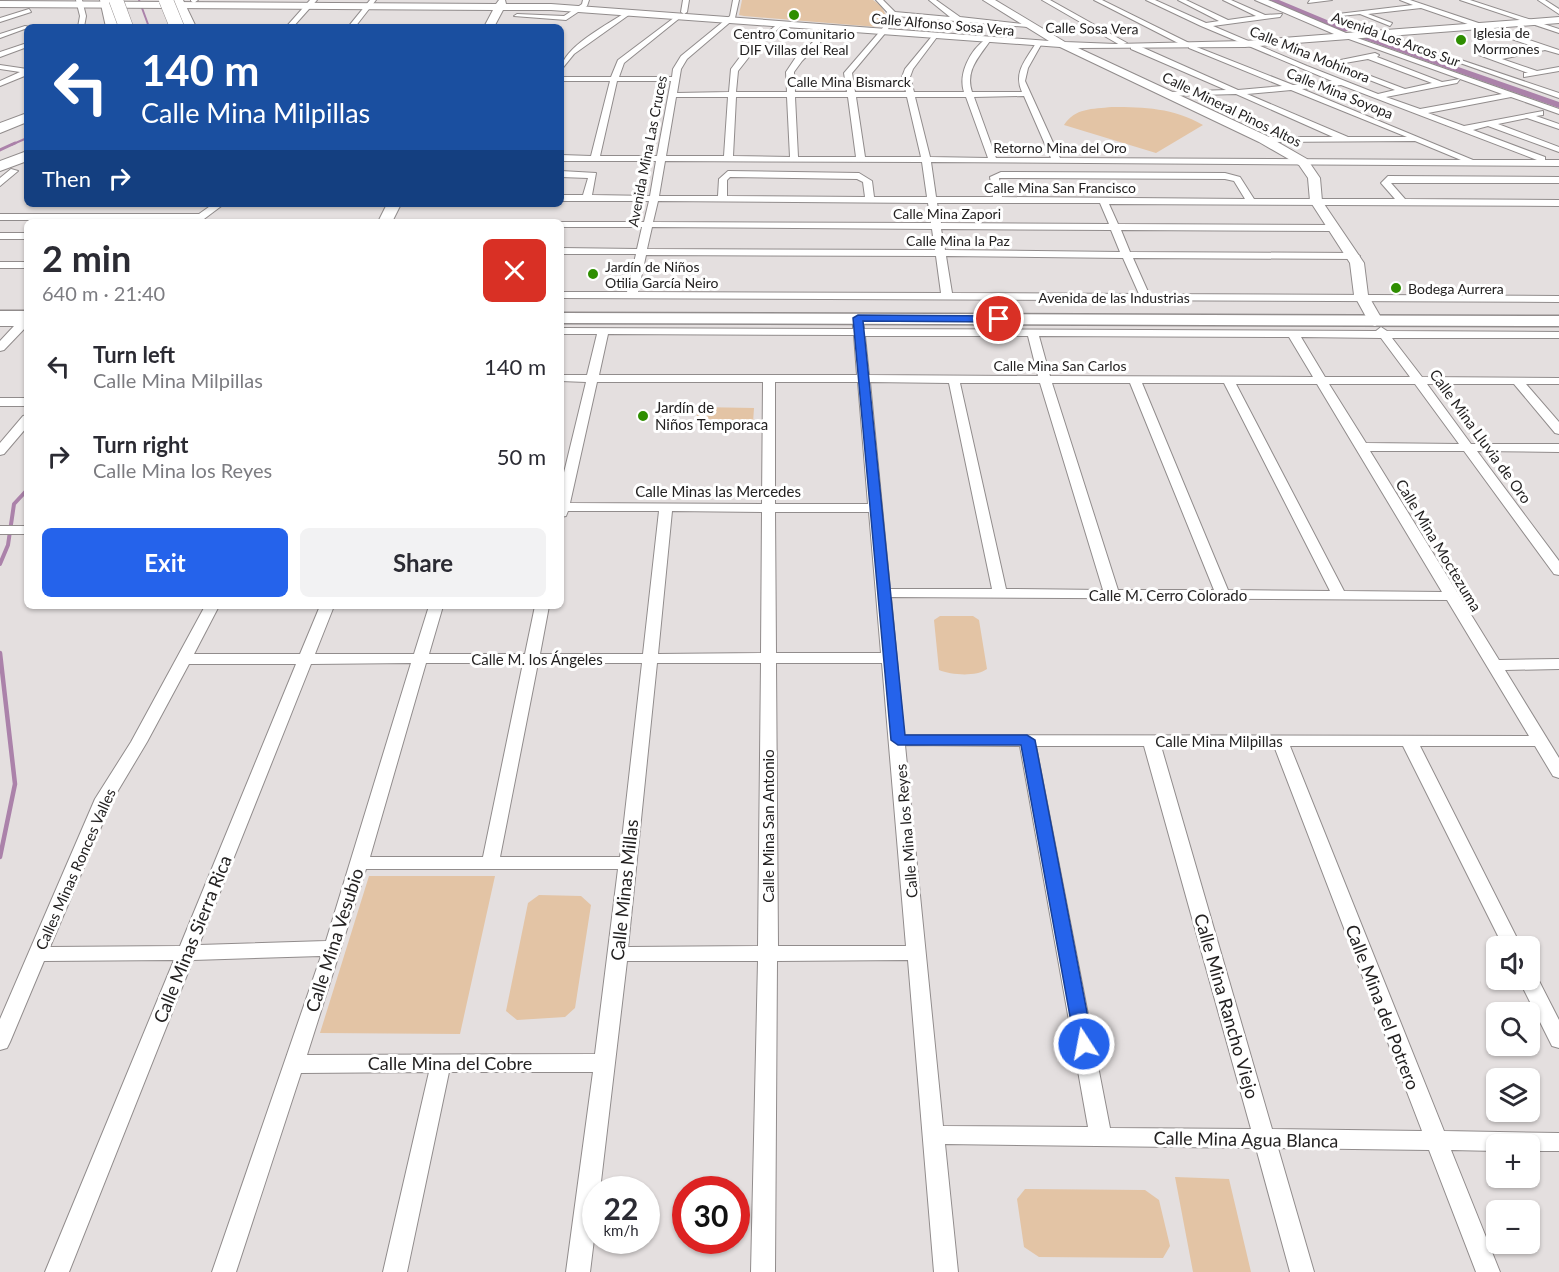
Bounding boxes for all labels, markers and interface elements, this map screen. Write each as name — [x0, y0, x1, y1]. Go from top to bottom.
marker: Centro Comunitario DIF Villas del Real — [787, 8, 801, 22]
street label: Avenida Los Arcos Sur — [1329, 8, 1463, 70]
street label: Calle Alfonso Sosa Vera — [871, 9, 1015, 39]
street label: Calle Sosa Vera — [1045, 19, 1139, 37]
street label: Calle Mina Mohinora — [1247, 22, 1373, 86]
place label: Iglesia de Mormones — [1473, 24, 1540, 57]
place label: Centro Comunitario DIF Villas del Real — [733, 25, 855, 58]
marker: Iglesia de Mormones — [1454, 33, 1468, 47]
text: 140 m — [141, 45, 259, 95]
icon: left — [42, 48, 120, 126]
street label: Calle Mina Soyopa — [1284, 64, 1396, 122]
street label: Calle Mineral Pinos Altos — [1160, 68, 1304, 150]
street label: Calle Mina Bismarck — [787, 73, 912, 90]
street label: Avenida Mina Las Cruces — [624, 74, 670, 228]
text: Calle Mina Milpillas — [141, 96, 370, 129]
street label: Retorno Mina del Oro — [993, 139, 1127, 156]
icon: right — [103, 162, 136, 195]
text: Then — [42, 165, 91, 192]
street label: Calle Mina San Francisco — [984, 179, 1136, 196]
street label: Calle Mina Zapori — [893, 205, 1001, 222]
street label: Calle Mina la Paz — [906, 232, 1010, 249]
text: 2 min — [42, 236, 131, 280]
button: close — [483, 239, 546, 302]
place label: Jardín de Niños Otilia García Neiro — [605, 258, 719, 291]
marker: Jardín de Niños Otilia García Neiro — [586, 267, 600, 281]
place label: Bodega Aurrera — [1408, 280, 1504, 297]
text: 640 m · 21:40 — [42, 281, 165, 305]
marker: Bodega Aurrera — [1389, 281, 1403, 295]
street label: Avenida de las Industrias — [1038, 289, 1190, 306]
pin — [973, 293, 1024, 344]
icon: arrive — [982, 302, 1015, 335]
text: Turn left — [93, 341, 175, 368]
icon: left — [42, 350, 75, 383]
text: 140 m — [484, 353, 546, 380]
street label: Calle Mina San Carlos — [993, 357, 1127, 374]
street label: Calle Mina Lluvia de Oro — [1426, 365, 1536, 507]
text: Calle Mina Milpillas — [93, 368, 263, 392]
place label: Jardín de Niños Temporaca — [655, 398, 768, 433]
marker: Jardín de Niños Temporaca — [636, 409, 650, 423]
text: Turn right — [93, 431, 188, 458]
icon: right — [42, 440, 75, 473]
text: 50 m — [497, 443, 546, 470]
text: Calle Mina los Reyes — [93, 458, 272, 482]
street label: Calle Mina Moctezuma — [1392, 476, 1486, 614]
street label: Calle Minas las Mercedes — [635, 482, 801, 500]
button: Exit — [42, 528, 288, 597]
button: Share — [300, 528, 546, 597]
street label: Calle M. Cerro Colorado — [1089, 586, 1247, 604]
street label: Calle M. los Ángeles — [471, 650, 603, 668]
street label: Calle Mina Milpillas — [1155, 732, 1283, 750]
street label: Calle Mina San Antonio — [759, 749, 777, 903]
street label: Calle Mina los Reyes — [891, 763, 921, 899]
street label: Calles Minas Ronces Valles — [31, 785, 119, 953]
street label: Calle Minas Millas — [606, 818, 642, 962]
street label: Calle Minas Sierra Rica — [148, 852, 236, 1026]
street label: Calle Mina Vesubio — [300, 865, 368, 1015]
street label: Calle Mina Rancho Viejo — [1190, 911, 1264, 1101]
street label: Calle Mina del Potrero — [1341, 921, 1425, 1093]
map controls — [1486, 936, 1540, 1254]
button: sound — [1486, 936, 1540, 990]
button: search — [1486, 1002, 1540, 1056]
position arrow — [1052, 1012, 1116, 1076]
street label: Calle Mina del Cobre — [368, 1052, 532, 1074]
button: layers — [1486, 1068, 1540, 1122]
street label: Calle Mina Agua Blanca — [1153, 1126, 1339, 1152]
button: + — [1486, 1134, 1540, 1188]
speed limit sign: 30 — [672, 1176, 750, 1254]
text: 22 — [604, 1190, 638, 1226]
button: − — [1486, 1200, 1540, 1254]
text: km/h — [603, 1221, 639, 1239]

